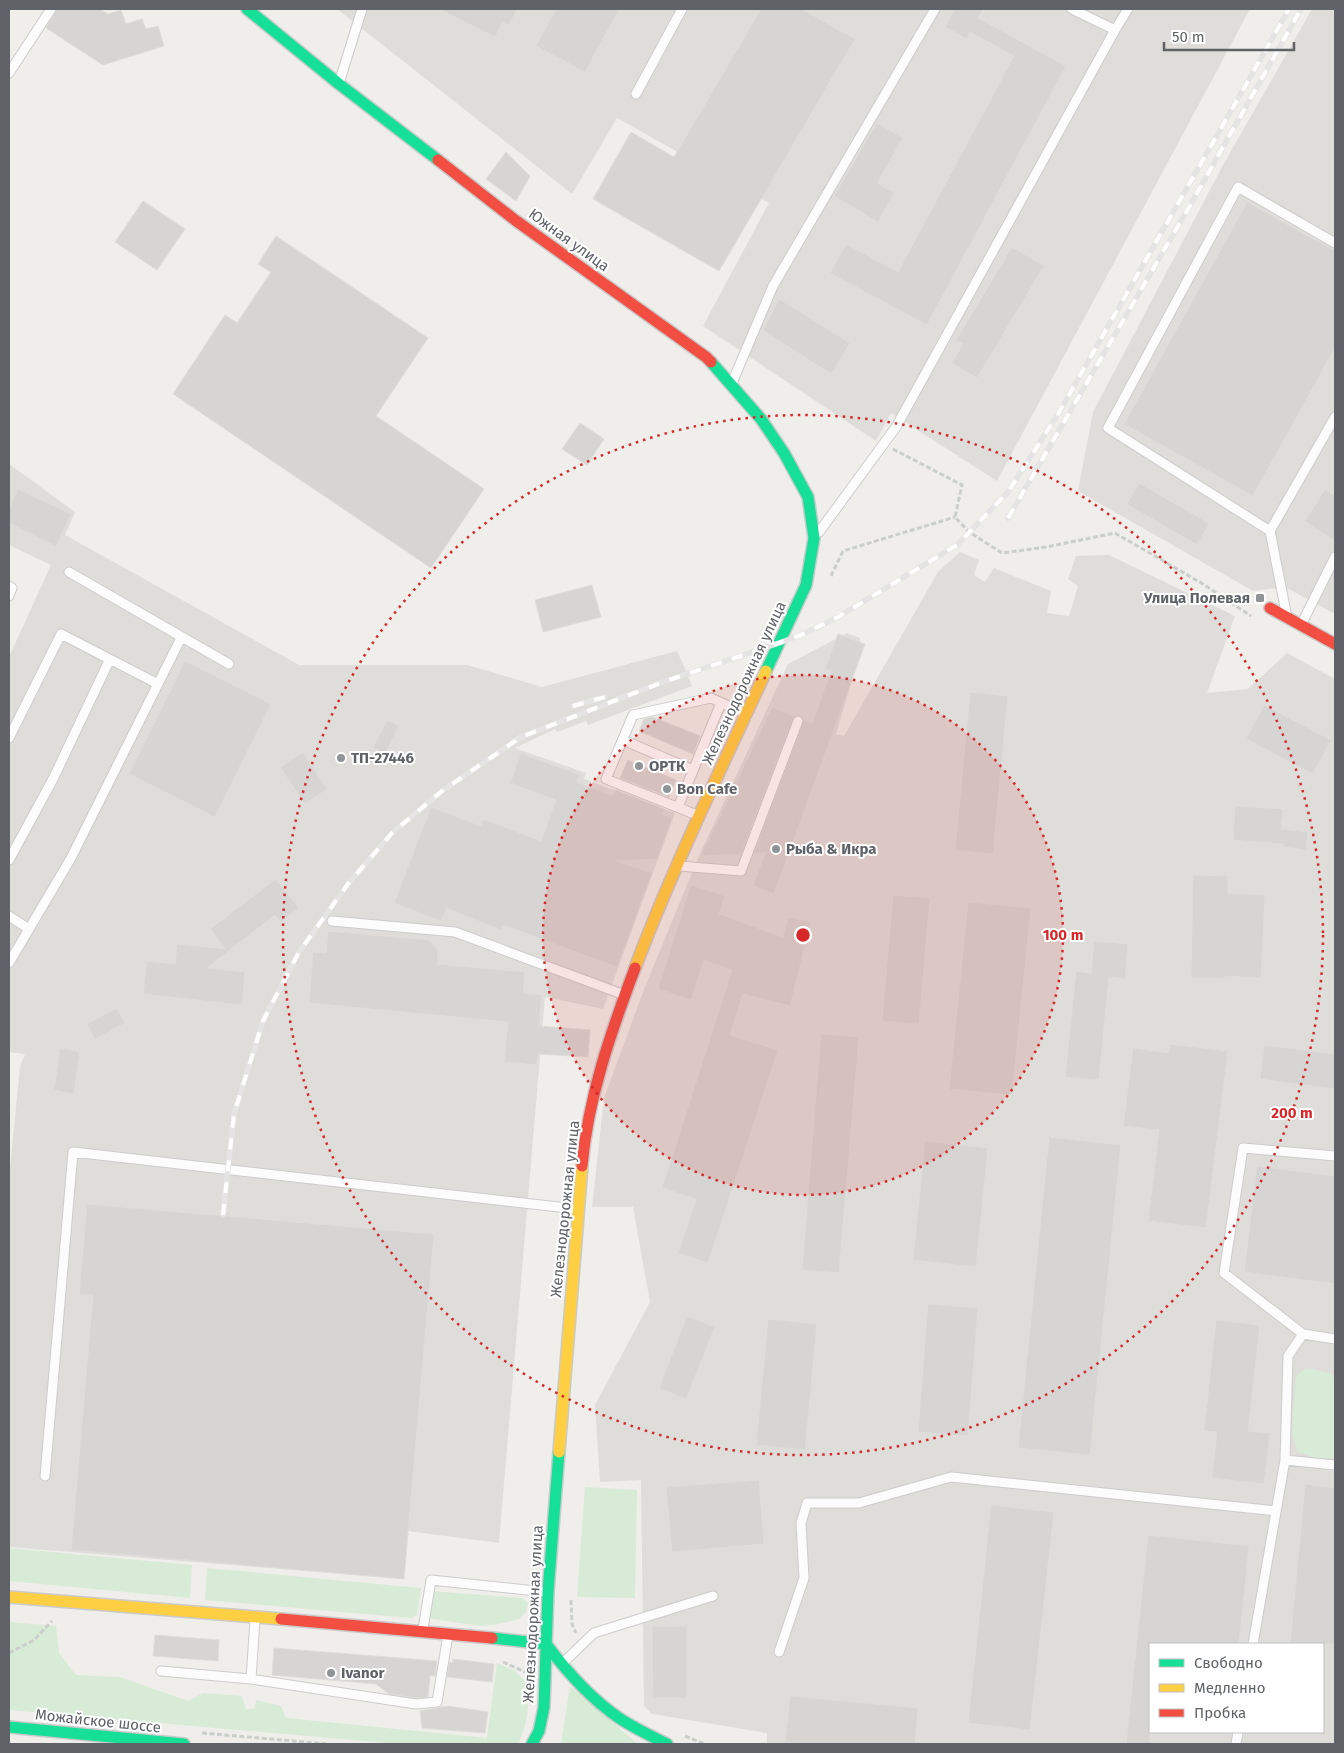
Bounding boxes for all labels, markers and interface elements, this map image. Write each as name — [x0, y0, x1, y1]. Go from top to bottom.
scale bar — [1164, 20, 1294, 52]
text: 50 m — [1172, 28, 1205, 46]
street label: Южная улица — [525, 205, 613, 275]
place label: Улица Полевая — [1143, 589, 1250, 607]
marker: Улица Полевая — [1254, 592, 1266, 604]
street label: Железнодорожная улица — [698, 598, 790, 768]
place label: ТП-27446 — [351, 749, 414, 767]
marker: ТП-27446 — [335, 752, 347, 764]
place label: ОРТК — [649, 757, 686, 775]
marker: ОРТК — [633, 760, 645, 772]
place label: Bon Cafe — [677, 780, 737, 798]
marker: Bon Cafe — [661, 783, 673, 795]
place label: Рыба & Икра — [786, 840, 876, 858]
marker: Рыба & Икра — [770, 843, 782, 855]
centre of rings — [794, 926, 812, 944]
text: 100 m — [1043, 926, 1083, 944]
text: 200 m — [1271, 1104, 1313, 1122]
street label: Железнодорожная улица — [547, 1120, 583, 1298]
street label: Железнодорожная улица — [519, 1525, 547, 1703]
legend — [1149, 1643, 1324, 1733]
text: Свободно — [1194, 1654, 1263, 1672]
place label: Ivanor — [341, 1664, 385, 1682]
marker: Ivanor — [325, 1667, 337, 1679]
text: Медленно — [1194, 1679, 1266, 1697]
text: Пробка — [1194, 1704, 1246, 1722]
street label: Можайское шоссе — [34, 1705, 162, 1737]

